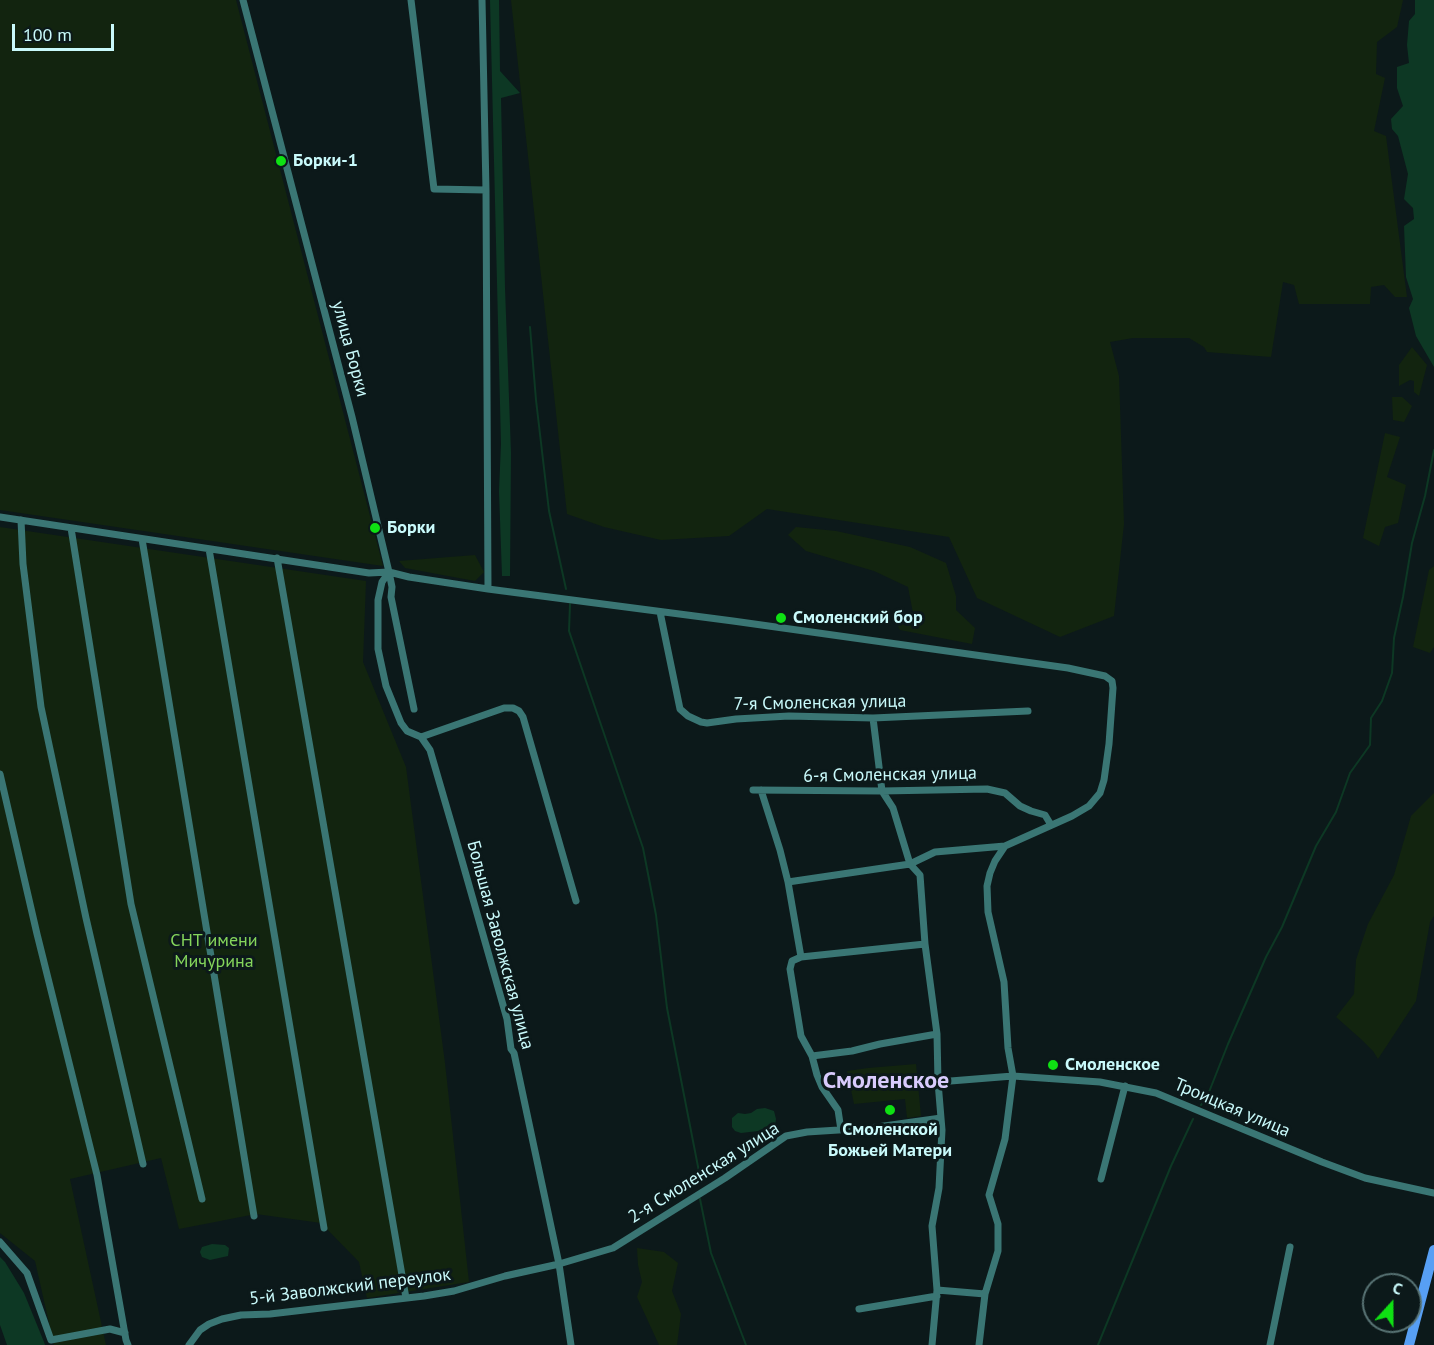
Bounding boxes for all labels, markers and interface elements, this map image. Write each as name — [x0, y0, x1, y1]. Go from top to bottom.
scale bar — [15, 12, 117, 50]
text: 100 m — [23, 23, 72, 46]
place label: Борки-1 — [293, 150, 358, 172]
marker: Борки-1 — [274, 154, 288, 168]
street label: улица Борки — [327, 299, 373, 399]
place label: Борки — [387, 517, 435, 539]
marker: Борки — [368, 521, 382, 535]
place label: Смоленский бор — [793, 607, 923, 629]
marker: Смоленский бор — [774, 611, 788, 625]
street label: 7-я Смоленская улица — [733, 691, 907, 715]
street label: 6-я Смоленская улица — [803, 763, 977, 787]
street label: Большая Заволжская улица — [462, 838, 538, 1052]
park label: СНТ имени Мичурина — [170, 930, 258, 972]
place label: Смоленское — [1065, 1054, 1160, 1076]
marker: Смоленское — [1046, 1058, 1060, 1072]
district label: Смоленское — [823, 1067, 949, 1095]
street label: Троицкая улица — [1171, 1074, 1293, 1142]
marker: Смоленской Божьей Матери — [883, 1103, 897, 1117]
street label: 2-я Смоленская улица — [625, 1118, 783, 1228]
place label: Смоленской Божьей Матери — [828, 1119, 952, 1162]
street label: 5-й Заволжский переулок — [248, 1264, 452, 1310]
north arrow — [1362, 1273, 1422, 1333]
text: С — [1390, 1277, 1405, 1299]

